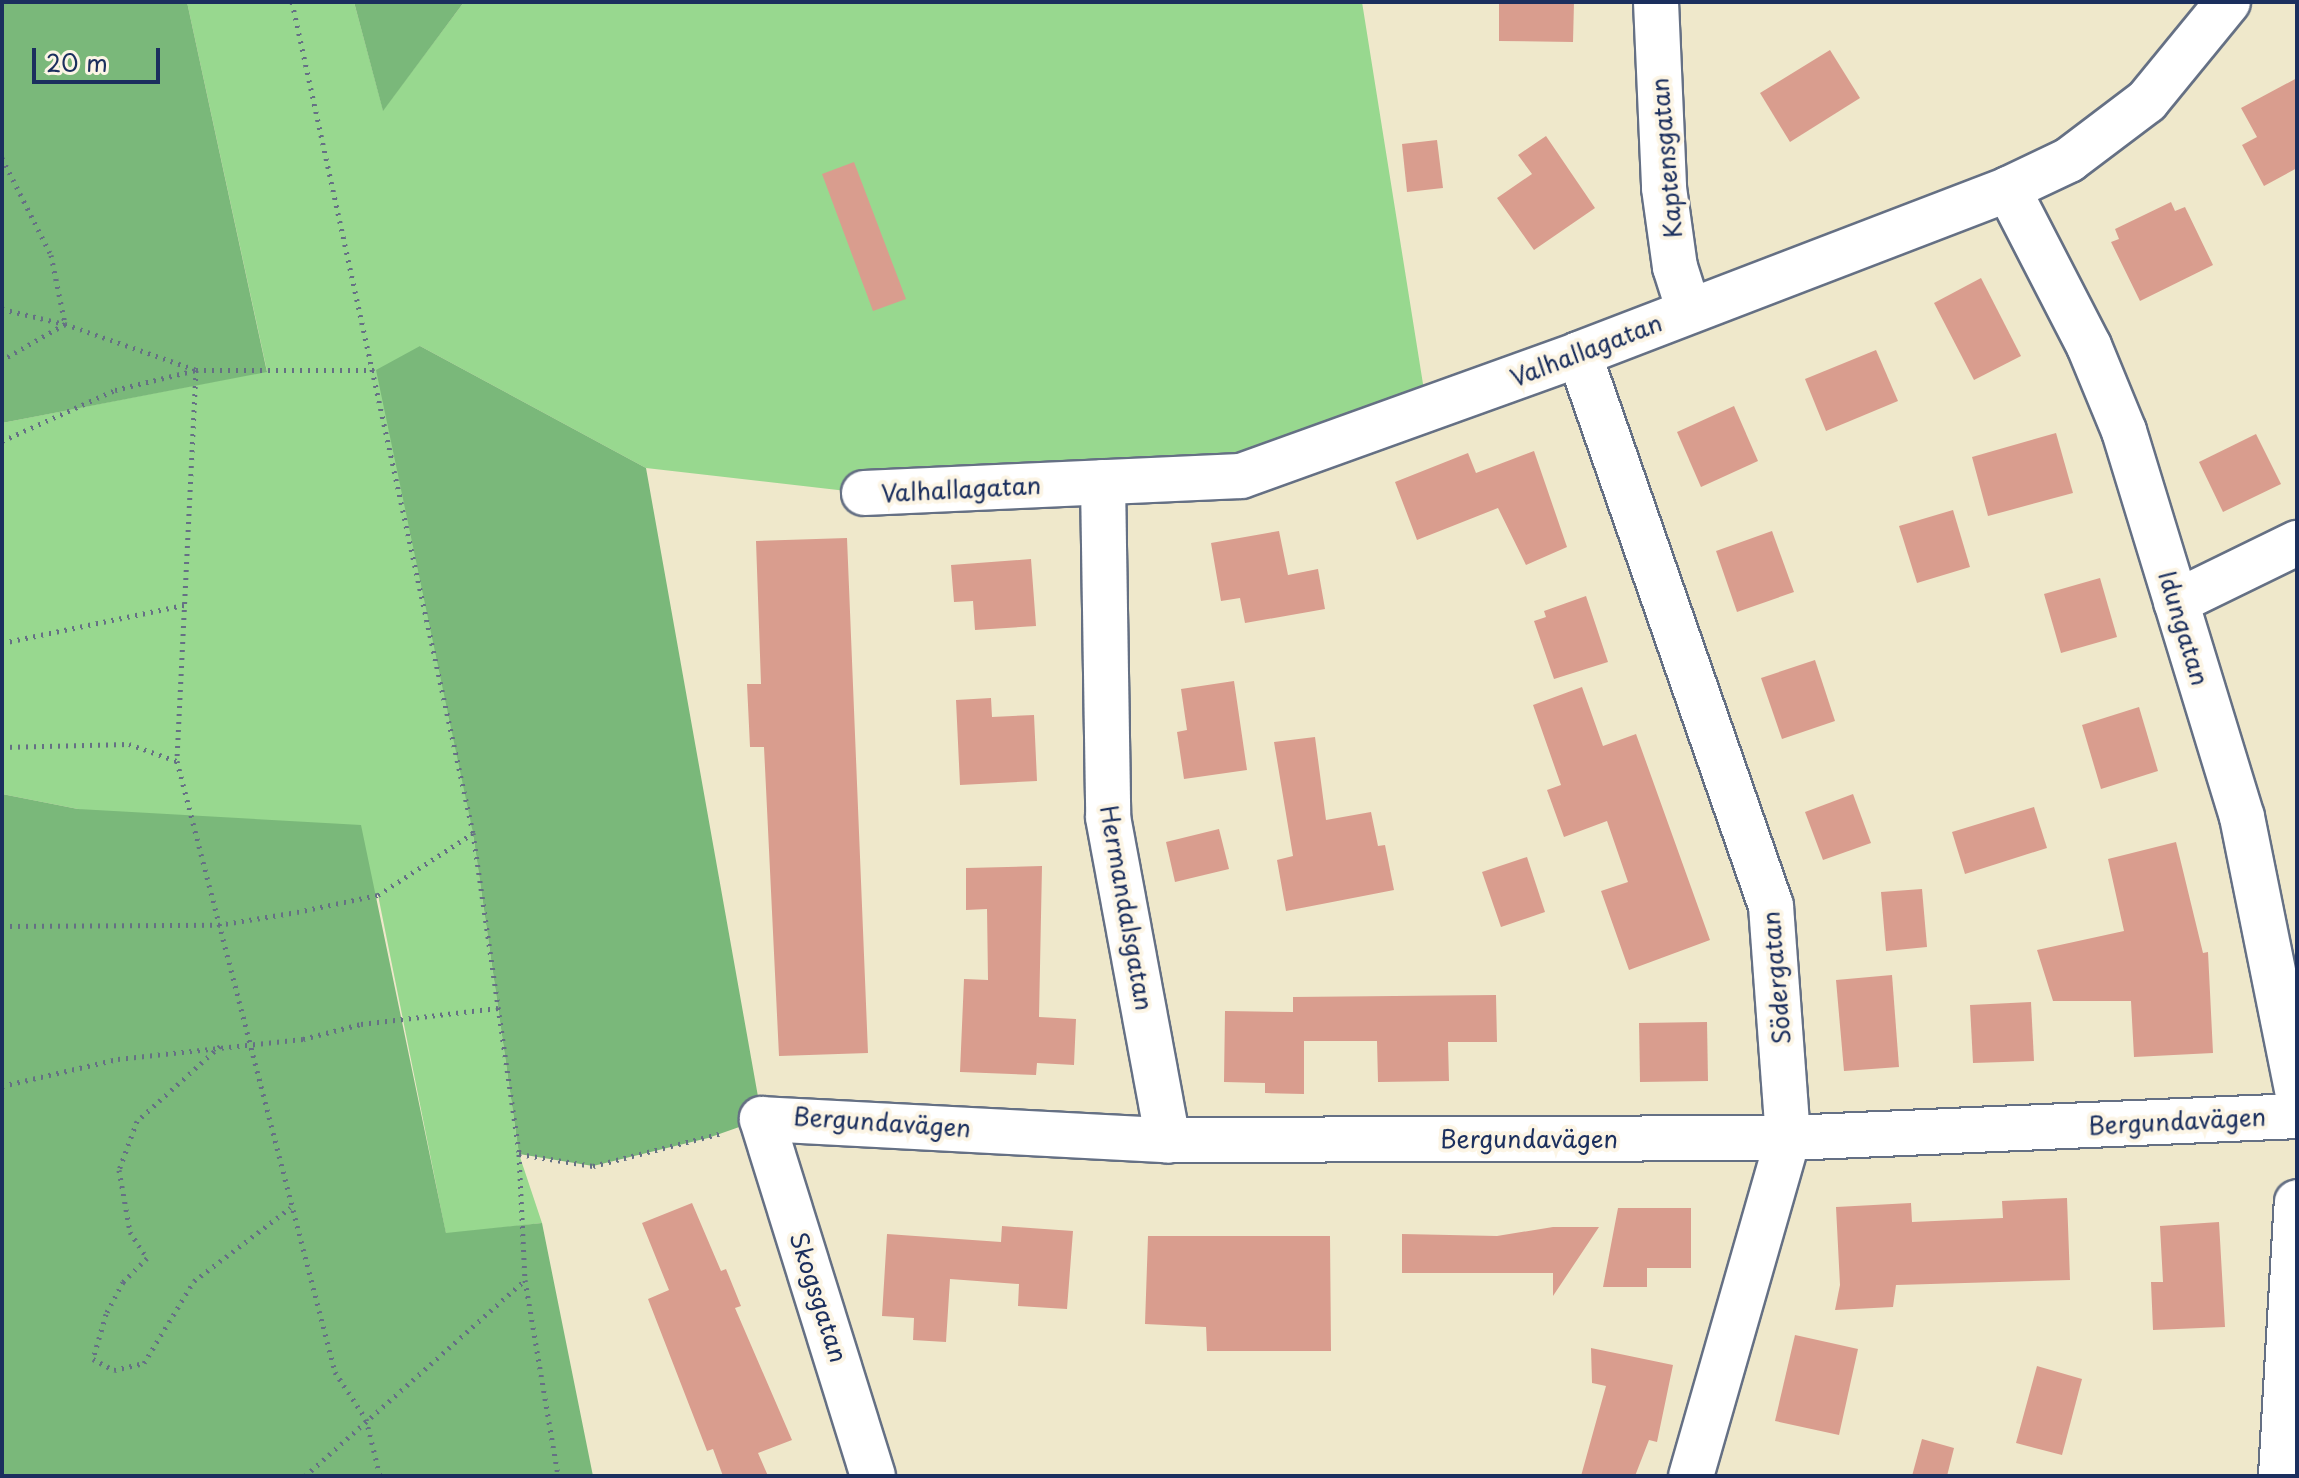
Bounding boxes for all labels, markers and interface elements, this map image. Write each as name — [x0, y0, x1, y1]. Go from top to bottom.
scale bar — [36, 32, 164, 82]
text: 20 m — [46, 44, 108, 80]
street label: Kaptensgatan — [1645, 77, 1687, 239]
street label: Valhallagatan — [1506, 308, 1666, 392]
street label: Valhallagatan — [880, 470, 1042, 508]
street label: Idungatan — [2153, 567, 2215, 689]
street label: Hermandalsgatan — [1095, 803, 1159, 1013]
street label: Södergatan — [1756, 910, 1796, 1046]
street label: Bergundavägen — [792, 1101, 972, 1143]
street label: Bergundavägen — [2087, 1102, 2267, 1140]
street label: Bergundavägen — [1440, 1125, 1618, 1153]
street label: Skogsgatan — [784, 1228, 854, 1366]

